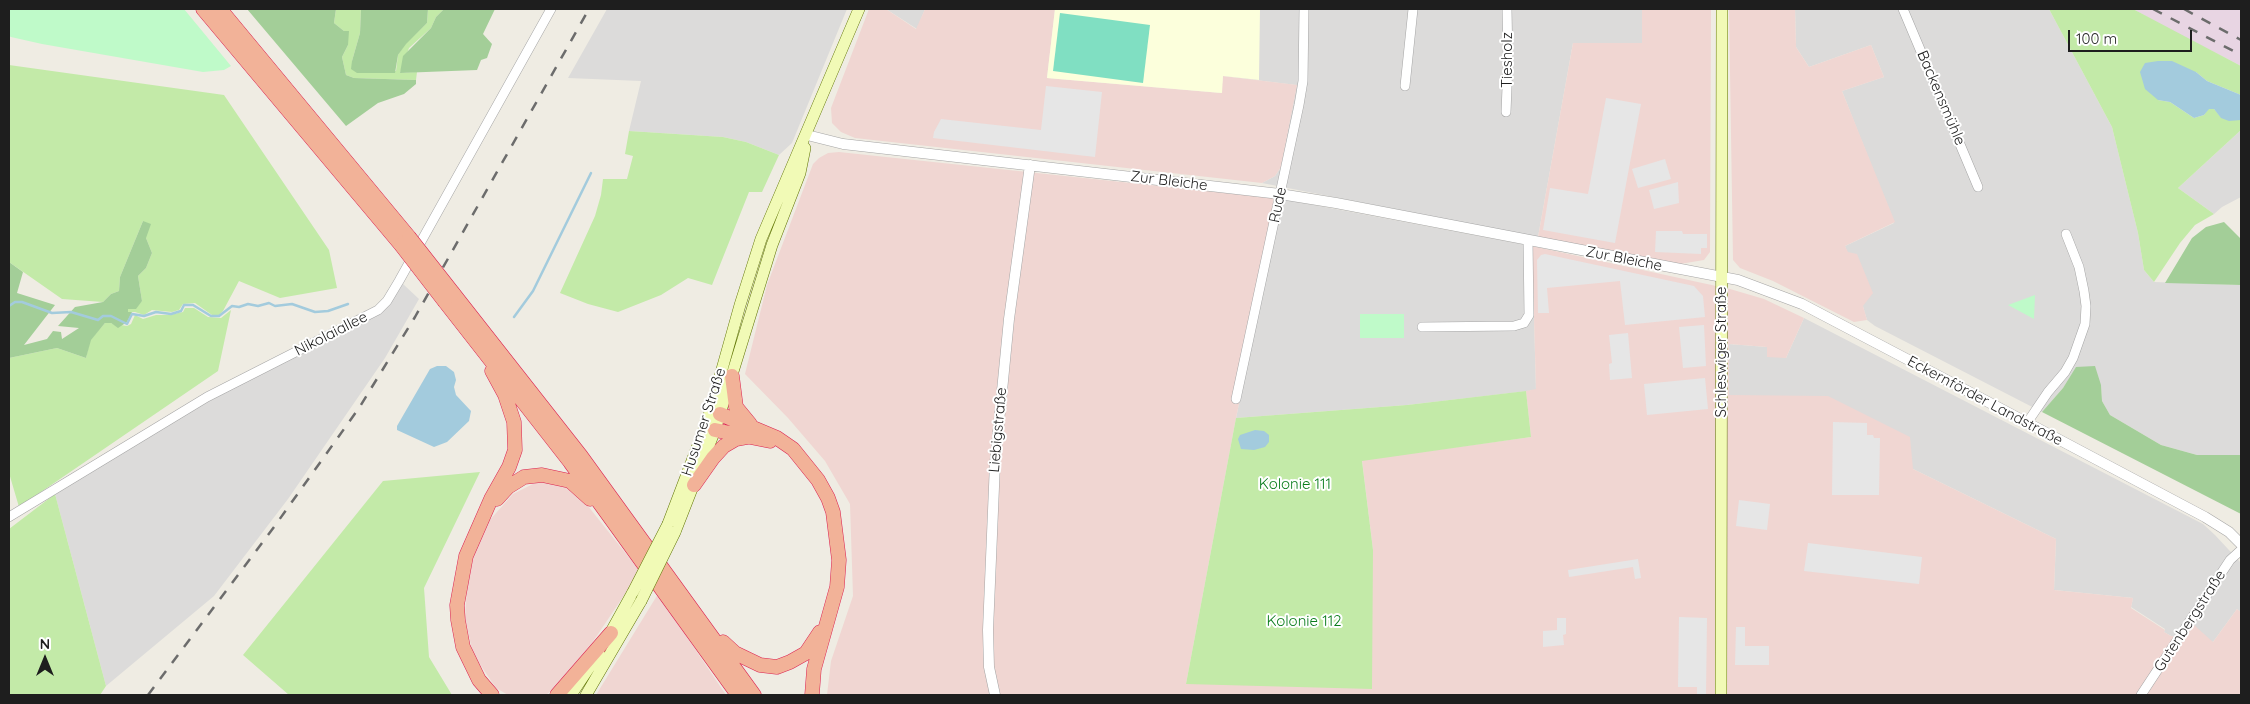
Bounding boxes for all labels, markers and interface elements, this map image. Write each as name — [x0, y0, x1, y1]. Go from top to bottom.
scale bar — [2070, 20, 2194, 52]
text: 100 m — [2076, 29, 2117, 48]
street label: Tiesholz — [1498, 32, 1516, 88]
street label: Backensmühle — [1913, 48, 1969, 148]
street label: Zur Bleiche — [1129, 167, 1209, 195]
street label: Rude — [1265, 186, 1291, 224]
street label: Zur Bleiche — [1584, 243, 1664, 275]
street label: Schleswiger Straße — [1712, 286, 1730, 418]
street label: Nikolaiallee — [292, 308, 370, 360]
street label: Eckernförder Landstraße — [1904, 352, 2066, 450]
street label: Husumer Straße — [678, 366, 730, 478]
street label: Liebigstraße — [985, 387, 1011, 473]
park label: Kolonie 111 — [1259, 475, 1331, 493]
street label: Gutenbergstraße — [2150, 567, 2230, 675]
park label: Kolonie 112 — [1266, 612, 1342, 630]
north arrow — [20, 634, 70, 684]
text: N — [40, 635, 50, 653]

